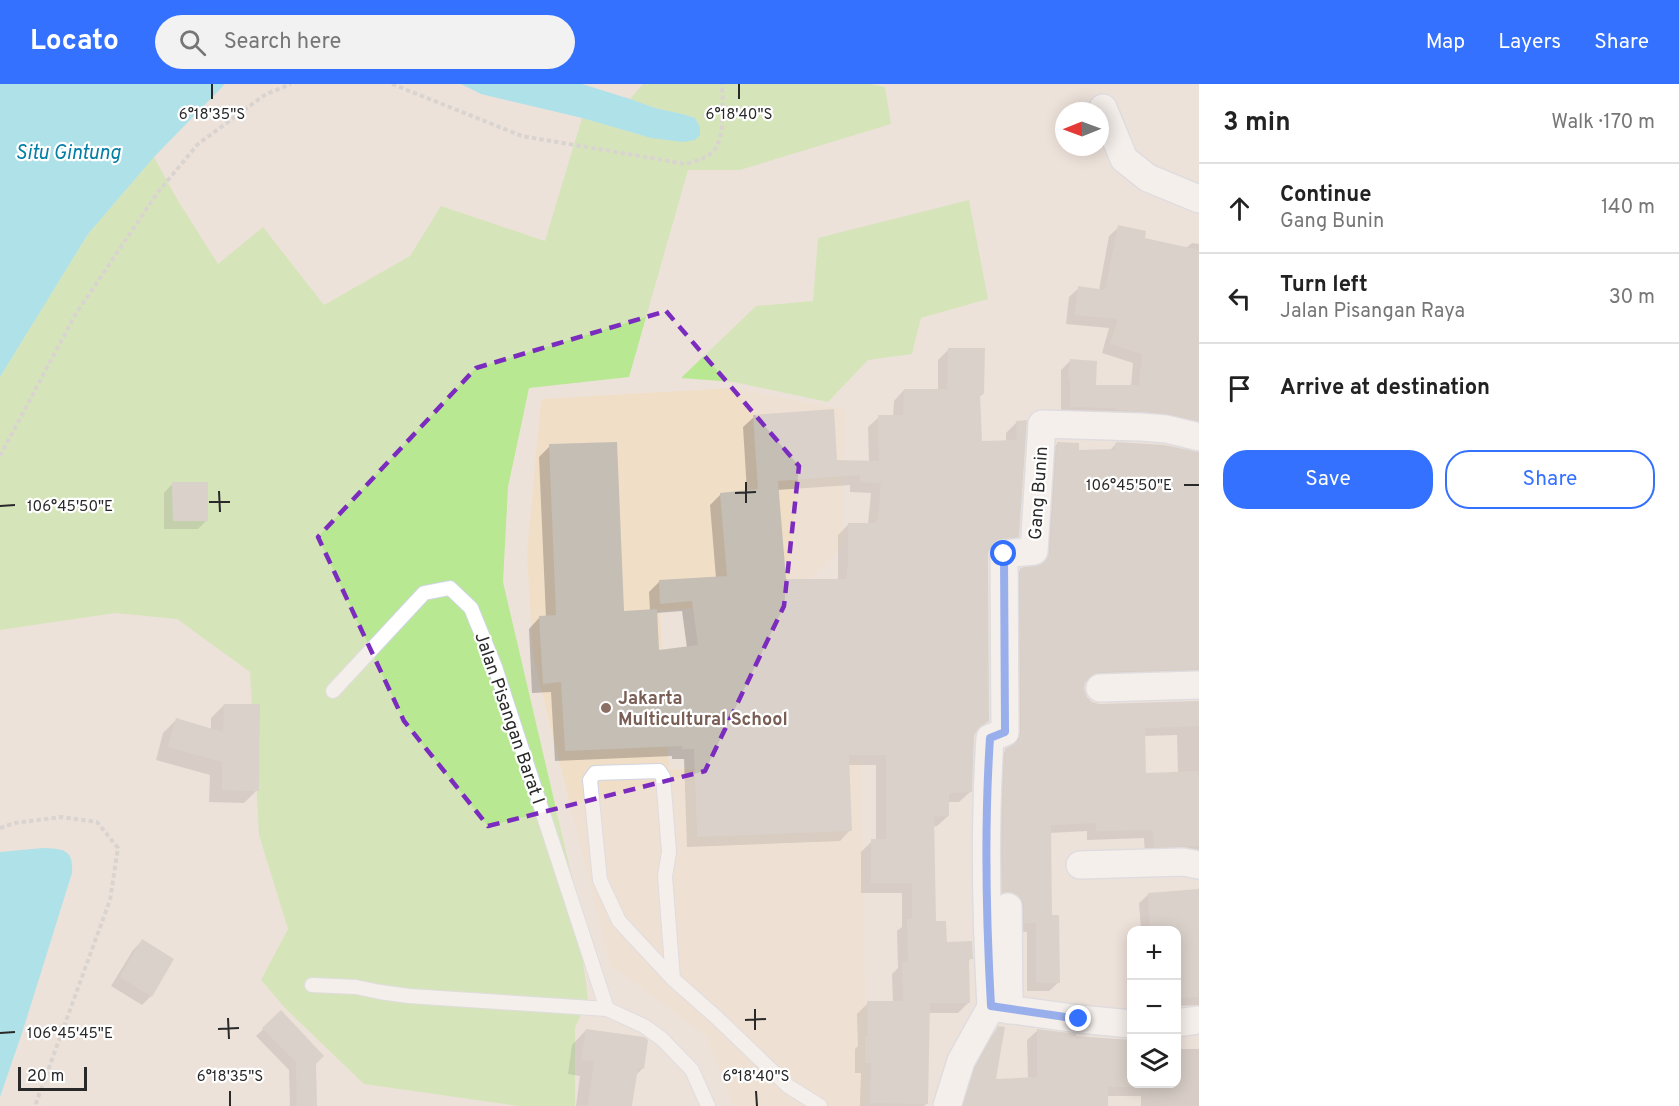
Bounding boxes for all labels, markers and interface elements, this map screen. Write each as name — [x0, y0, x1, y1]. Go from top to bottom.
search box — [155, 15, 575, 69]
text: Locato — [30, 24, 119, 60]
icon: search — [176, 26, 209, 59]
text: Search here — [224, 29, 341, 56]
text: Map — [1426, 29, 1465, 56]
text: Layers — [1498, 29, 1561, 56]
text: Share — [1594, 29, 1649, 56]
north arrow — [1055, 102, 1109, 156]
text: 6°18'35"S — [179, 106, 245, 125]
text: 6°18'40"S — [705, 106, 773, 125]
text: 3 min — [1223, 107, 1291, 140]
text: Walk · 170 m — [1551, 110, 1655, 136]
water label: Situ Gintung — [15, 141, 122, 167]
text: Continue — [1280, 182, 1371, 209]
icon: ahead — [1223, 192, 1256, 225]
text: 140 m — [1601, 195, 1655, 221]
text: Gang Bunin — [1280, 209, 1384, 235]
text: Turn left — [1280, 272, 1368, 299]
icon: left — [1223, 282, 1256, 315]
text: 30 m — [1609, 285, 1655, 311]
text: Jalan Pisangan Raya — [1280, 299, 1465, 325]
icon: arrive — [1223, 372, 1256, 405]
text: Arrive at destination — [1280, 375, 1490, 402]
street label: Gang Bunin — [1025, 446, 1054, 541]
button: Save — [1223, 450, 1433, 509]
button: Share — [1445, 450, 1655, 509]
text: 106°45'50"E — [1086, 477, 1172, 496]
text: 106°45'50"E — [27, 498, 113, 517]
route start — [990, 540, 1016, 566]
street label: Jalan Pisangan Barat I — [468, 629, 549, 807]
place label: Jakarta Multicultural School — [618, 688, 788, 732]
marker: Jakarta Multicultural School — [599, 701, 613, 715]
map controls — [1127, 926, 1181, 1088]
button: + — [1127, 926, 1181, 980]
button: − — [1127, 980, 1181, 1034]
route end — [1065, 1005, 1091, 1031]
text: 106°45'45"E — [27, 1025, 113, 1044]
button: layers — [1127, 1034, 1181, 1088]
scale bar — [18, 1064, 87, 1092]
text: 20 m — [27, 1067, 64, 1087]
text: 6°18'35"S — [197, 1068, 263, 1087]
text: 6°18'40"S — [722, 1068, 790, 1087]

